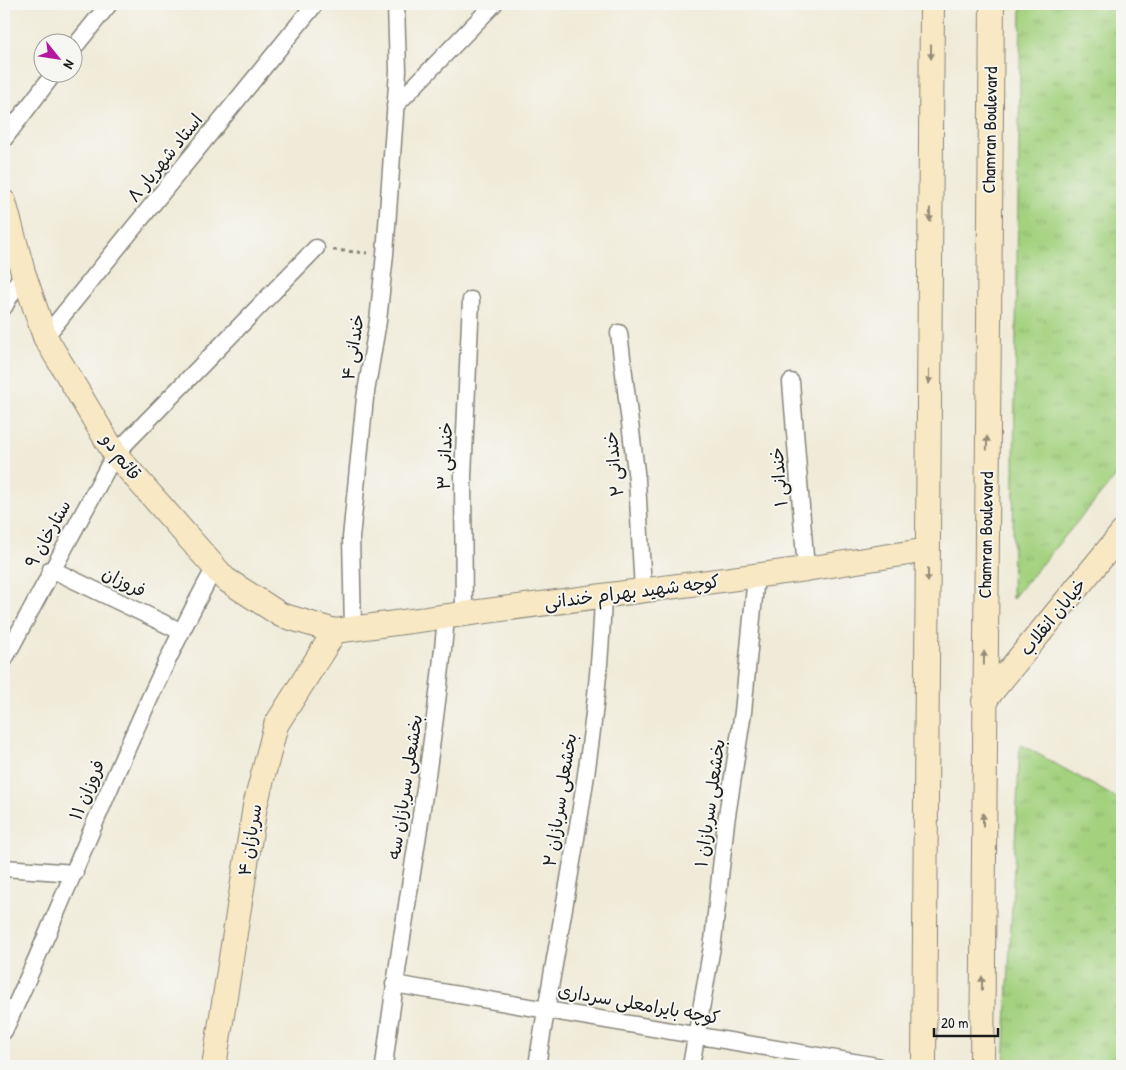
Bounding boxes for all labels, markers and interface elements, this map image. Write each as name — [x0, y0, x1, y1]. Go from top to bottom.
north arrow — [32, 32, 82, 82]
one-way arrow — [927, 45, 935, 61]
text: N — [59, 57, 80, 73]
street label: Chamran Boulevard — [976, 66, 1003, 194]
street label: استاد شهریار ۸ — [121, 108, 208, 207]
one-way arrow — [926, 207, 934, 223]
street label: خندانی ۴ — [335, 312, 370, 382]
one-way arrow — [925, 370, 933, 386]
street label: خندانی ۳ — [431, 422, 458, 490]
street label: قائم دو — [93, 427, 147, 486]
street label: خندانی ۲ — [598, 430, 629, 498]
one-way arrow — [983, 434, 991, 450]
street label: خندانی ۱ — [763, 446, 794, 508]
street label: Chamran Boulevard — [972, 471, 999, 599]
street label: ۹ ستارخان — [19, 495, 77, 572]
street label: فروزان — [98, 560, 150, 603]
one-way arrow — [924, 567, 932, 583]
street label: کوچه شهید بهرام خندانی — [543, 568, 722, 617]
street label: خیابان انقلاب — [1014, 573, 1092, 661]
one-way arrow — [981, 649, 989, 665]
street label: بخشعلی سربازان سه — [381, 713, 428, 861]
street label: بخشعلی سربازان ۲ — [537, 731, 582, 869]
street label: بخشعلی سربازان ۱ — [688, 737, 731, 869]
street label: ۱۱ فروزان — [63, 756, 110, 824]
street label: سربازان ۴ — [231, 802, 268, 878]
one-way arrow — [979, 812, 987, 828]
one-way arrow — [978, 974, 986, 990]
street label: کوچه بایرامعلی سرداری — [556, 977, 723, 1030]
scale bar — [934, 1005, 997, 1037]
text: 20 m — [941, 1012, 968, 1033]

